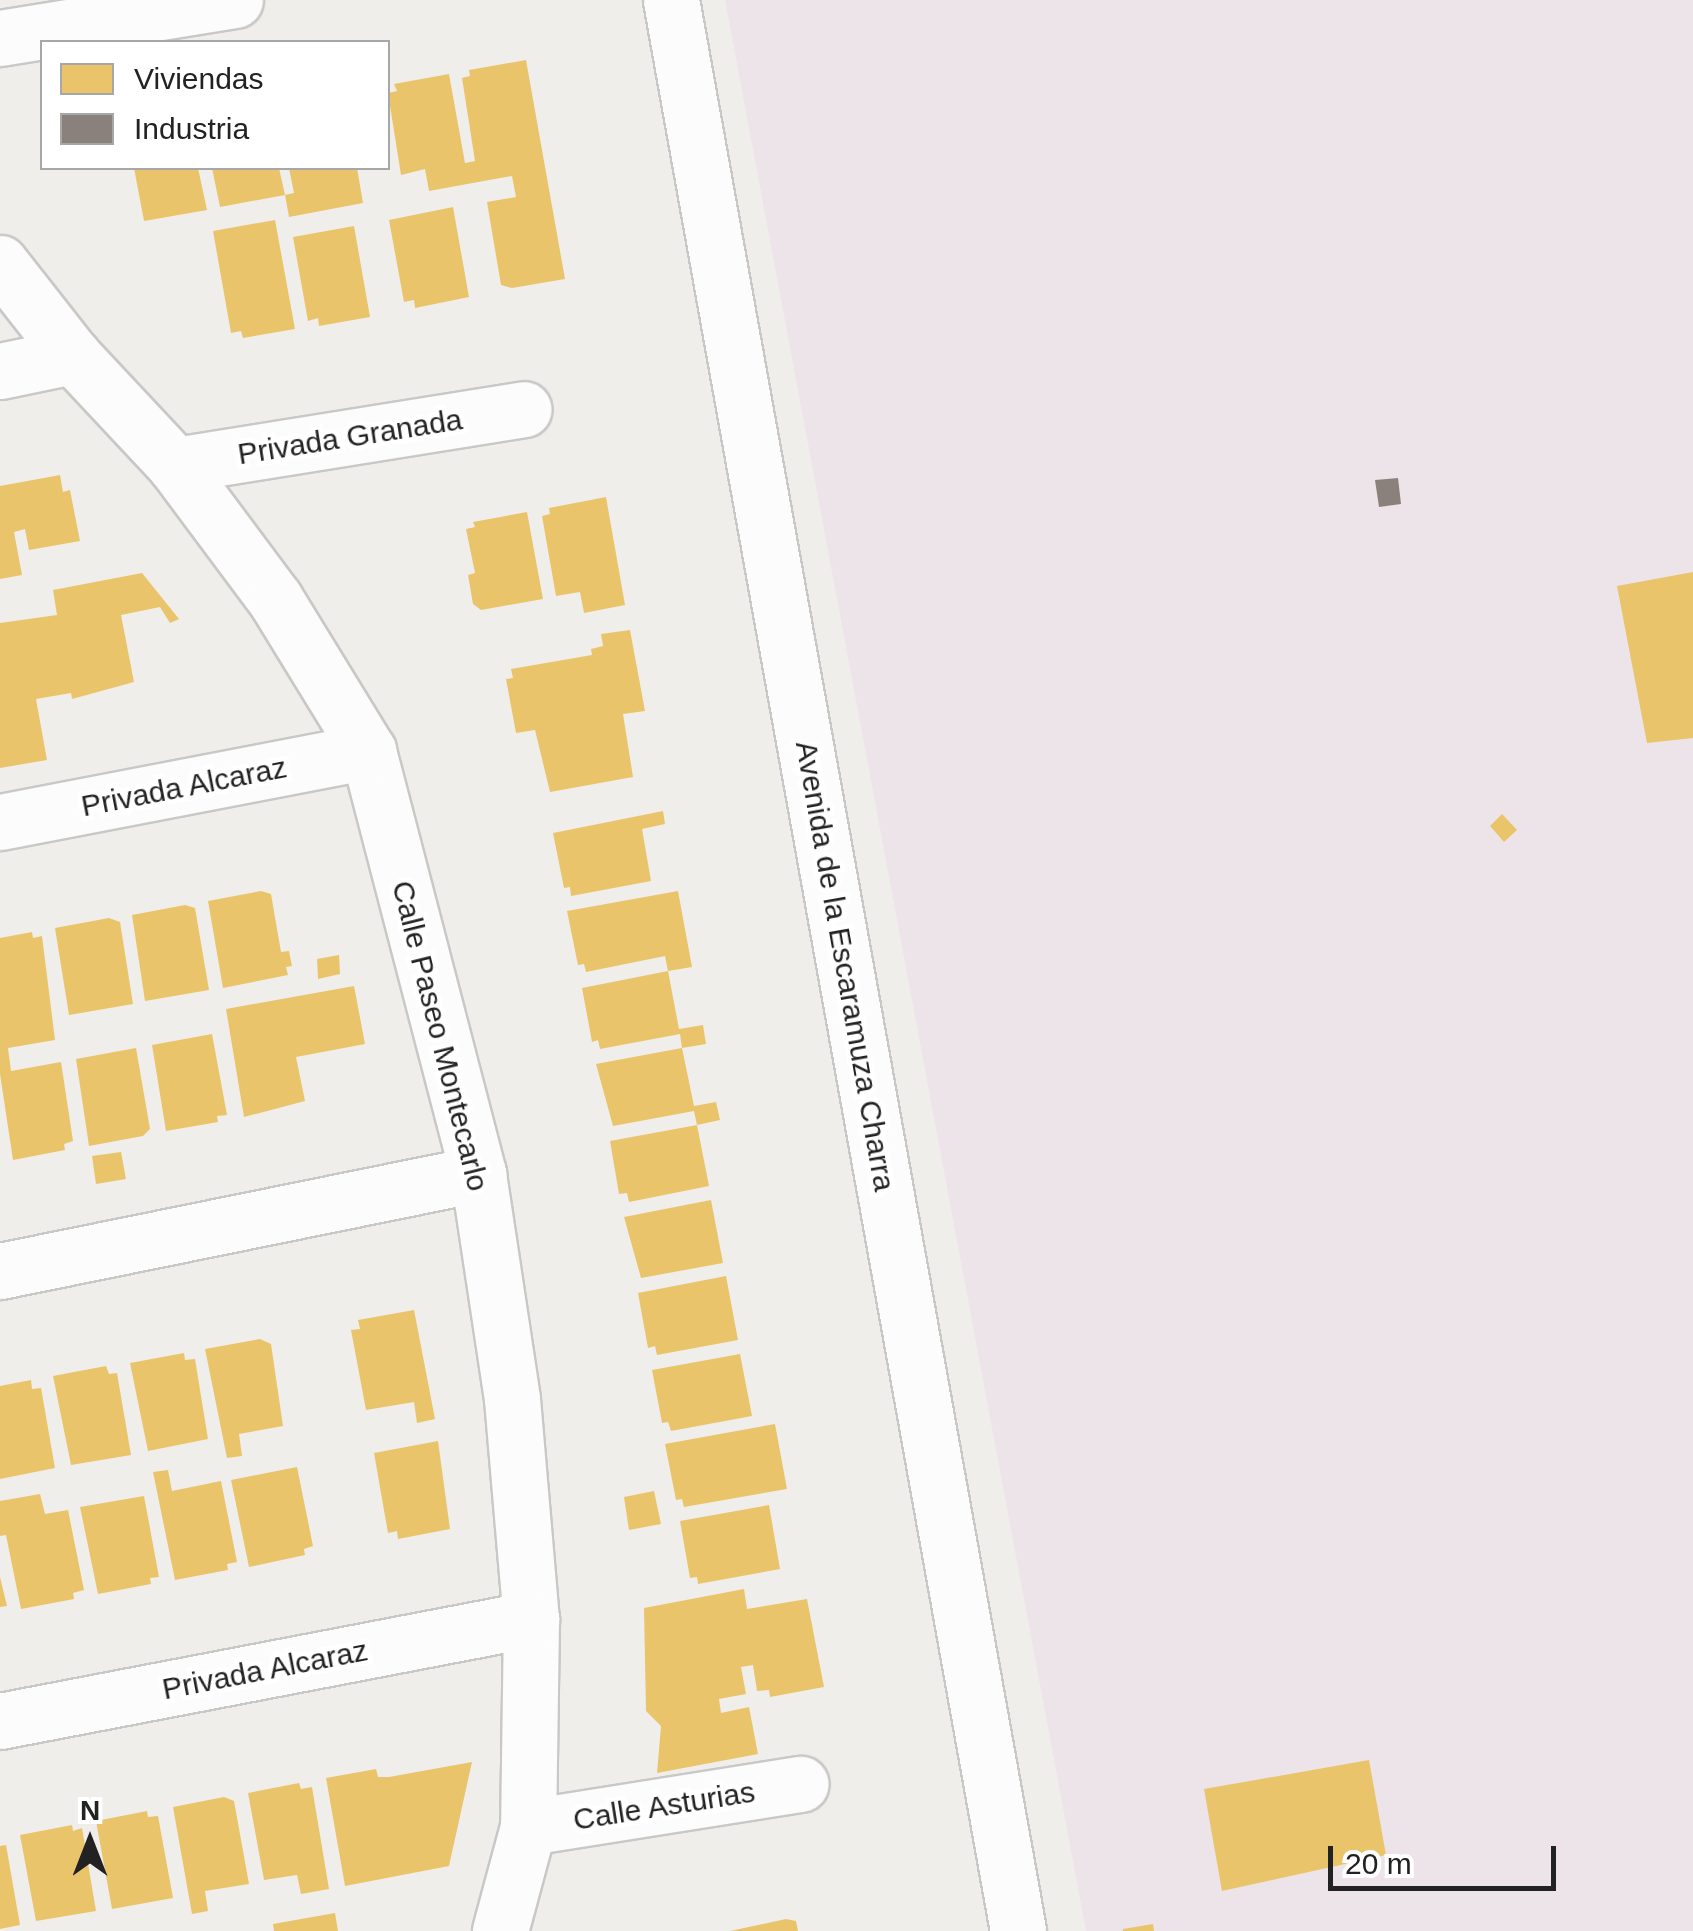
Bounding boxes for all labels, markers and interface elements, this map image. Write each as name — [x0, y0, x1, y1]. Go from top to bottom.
legend — [40, 40, 390, 170]
text: Viviendas — [134, 62, 264, 95]
text: Industria — [134, 112, 249, 145]
street label: Privada Granada — [235, 401, 465, 473]
street label: Avenida de la Escaramuza Charra — [788, 738, 902, 1194]
street label: Privada Alcaraz — [77, 749, 291, 825]
street label: Calle Paseo Montecarlo — [384, 877, 496, 1195]
street label: Privada Alcaraz — [158, 1632, 372, 1708]
street label: Calle Asturias — [570, 1774, 758, 1838]
north arrow — [40, 1791, 140, 1891]
text: N — [80, 1795, 100, 1826]
scale bar — [1333, 1826, 1560, 1888]
text: 20 m — [1345, 1847, 1412, 1880]

